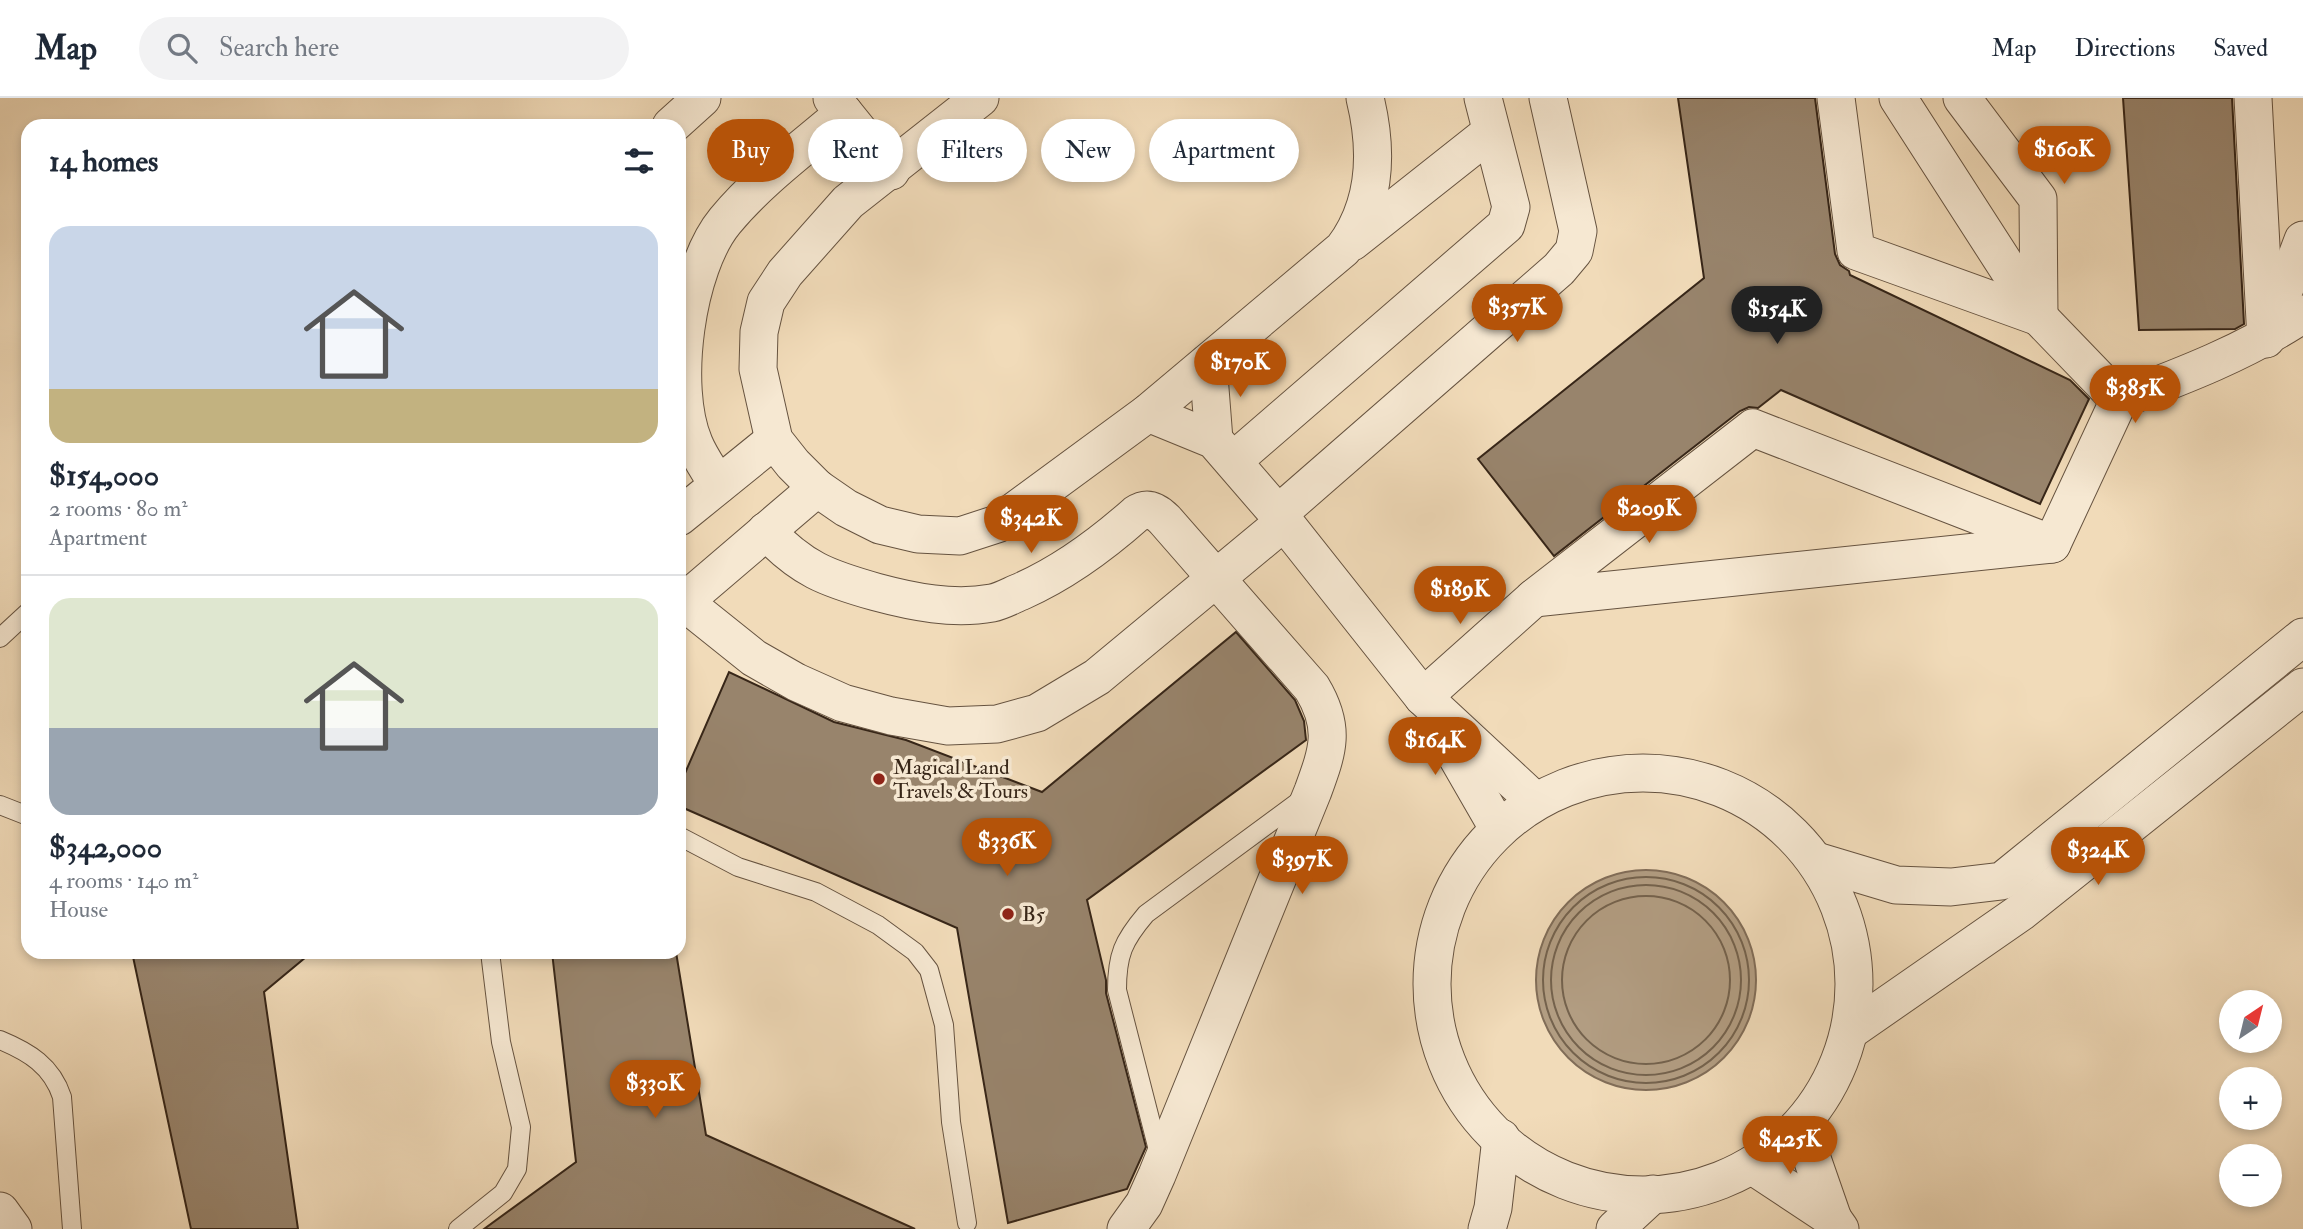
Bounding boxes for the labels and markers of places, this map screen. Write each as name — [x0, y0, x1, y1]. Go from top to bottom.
pin: $160K — [2015, 126, 2113, 186]
pin: $357K — [1468, 285, 1566, 344]
pin: $154K — [1728, 286, 1826, 346]
pin: $170K — [1191, 340, 1289, 399]
pin: $385K — [2086, 366, 2184, 425]
pin: $209K — [1600, 486, 1698, 545]
pin: $342K — [982, 496, 1080, 555]
pin: $189K — [1411, 566, 1509, 626]
pin: $164K — [1386, 718, 1484, 777]
place label: Magical Land Travels & Tours — [893, 754, 1028, 805]
marker: Magical Land Travels & Tours — [871, 771, 887, 787]
pin: $336K — [958, 818, 1056, 878]
pin: $324K — [2049, 828, 2147, 887]
pin: $397K — [1253, 836, 1351, 896]
place label: B5 — [1022, 901, 1046, 928]
marker: B5 — [1000, 906, 1016, 922]
pin: $330K — [606, 1060, 704, 1120]
pin: $425K — [1741, 1116, 1839, 1176]

